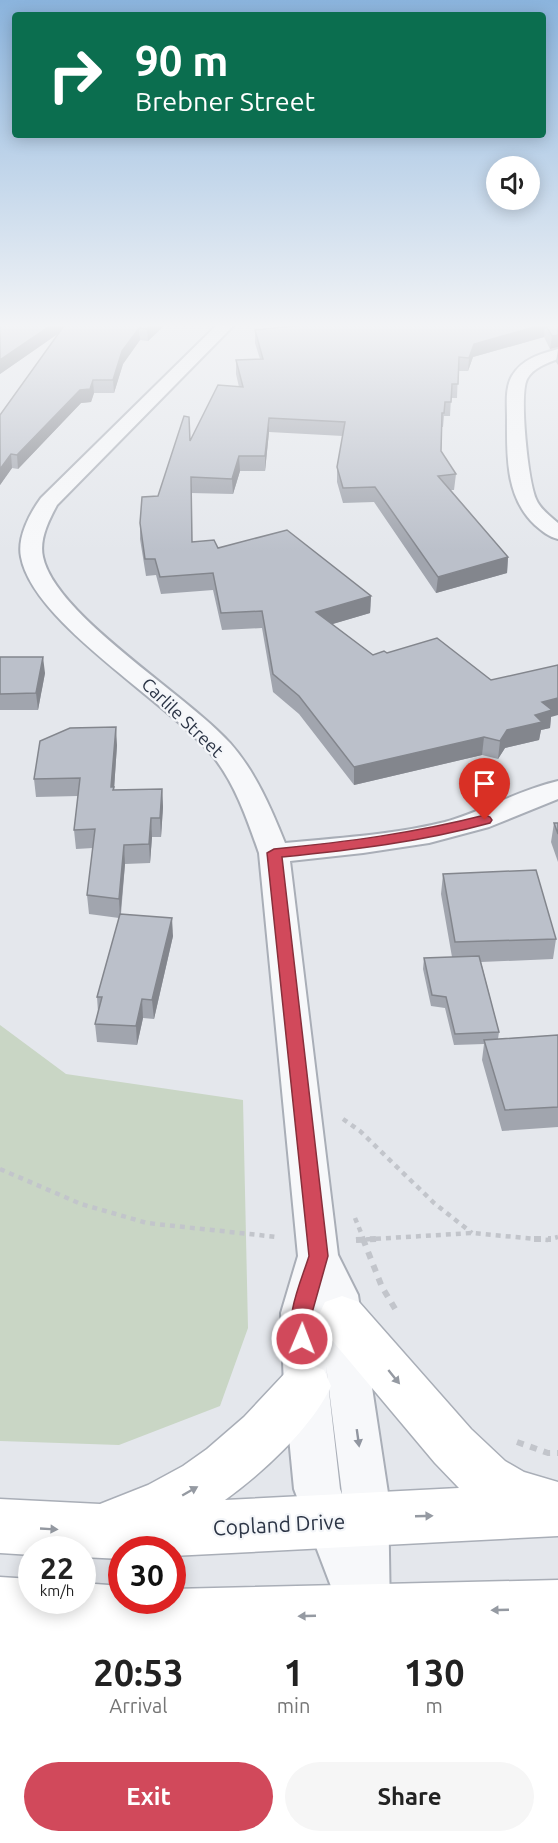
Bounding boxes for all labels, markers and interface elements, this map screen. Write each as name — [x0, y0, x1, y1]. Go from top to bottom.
icon: right — [36, 36, 114, 114]
text: 90 m — [135, 37, 229, 84]
text: Brebner Street — [135, 86, 315, 116]
map controls — [486, 156, 540, 210]
button: sound — [486, 156, 540, 210]
street label: Carlile Street — [138, 673, 228, 761]
pin — [459, 758, 510, 820]
icon: arrive — [468, 767, 501, 800]
position arrow — [270, 1307, 334, 1371]
one-way arrow — [388, 1369, 401, 1385]
one-way arrow — [353, 1428, 362, 1447]
one-way arrow — [182, 1486, 199, 1496]
street label: Copland Drive — [212, 1509, 346, 1539]
one-way arrow — [414, 1511, 433, 1521]
one-way arrow — [40, 1524, 59, 1533]
speed limit sign: 30 — [108, 1536, 186, 1614]
text: 22 — [40, 1551, 74, 1585]
text: km/h — [40, 1582, 74, 1599]
one-way arrow — [490, 1605, 509, 1615]
one-way arrow — [297, 1611, 316, 1620]
text: 20:53 — [93, 1652, 183, 1693]
text: 1 — [283, 1652, 304, 1693]
text: 130 — [404, 1652, 465, 1693]
text: Arrival — [109, 1694, 168, 1717]
text: min — [277, 1694, 310, 1717]
text: m — [426, 1694, 443, 1717]
button: Exit — [24, 1762, 273, 1831]
button: Share — [285, 1762, 534, 1831]

